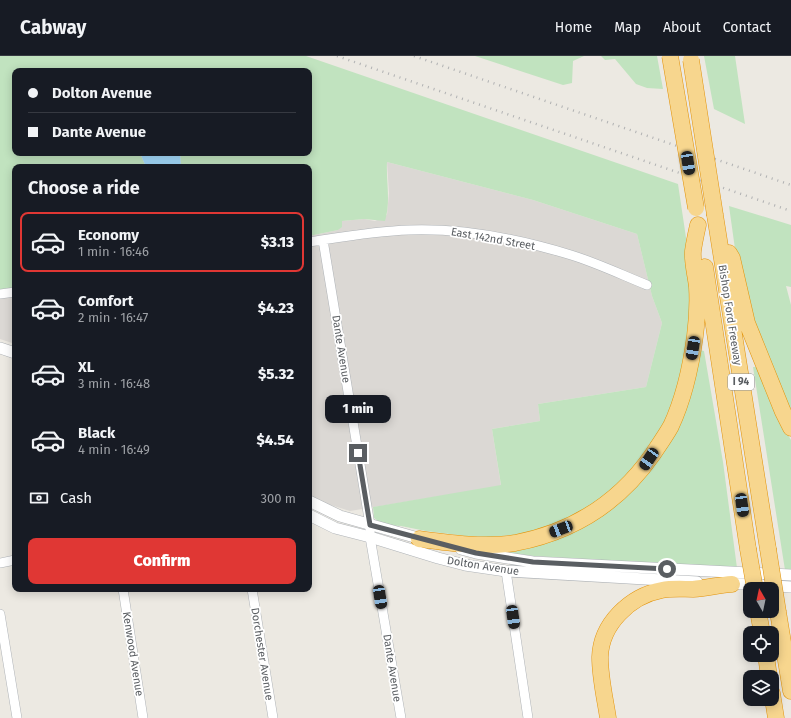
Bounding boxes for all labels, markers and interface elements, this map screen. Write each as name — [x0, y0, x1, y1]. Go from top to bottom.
text: Cabway — [20, 16, 86, 39]
text: Home — [555, 19, 592, 36]
text: Map — [614, 19, 641, 36]
text: About — [663, 19, 701, 36]
text: Contact — [723, 19, 771, 36]
text: Dolton Avenue — [52, 84, 152, 102]
text: Dante Avenue — [52, 123, 146, 141]
car — [680, 150, 696, 176]
text: Choose a ride — [28, 177, 140, 199]
icon: car — [30, 224, 66, 260]
street label: East 142nd Street — [450, 225, 536, 253]
text: Economy — [78, 226, 139, 244]
text: $3.13 — [261, 233, 294, 251]
text: 1 min · 16:46 — [78, 244, 149, 259]
street label: Bishop Ford Freeway — [716, 264, 744, 367]
icon: car — [30, 290, 66, 326]
text: Comfort — [78, 292, 134, 310]
text: $4.23 — [258, 299, 294, 317]
text: 2 min · 16:47 — [78, 310, 148, 325]
street label: Dante Avenue — [329, 314, 353, 384]
car — [685, 335, 701, 361]
icon: car — [30, 356, 66, 392]
text: XL — [78, 358, 94, 376]
text: $5.32 — [258, 365, 294, 383]
road number: I 94 — [728, 374, 754, 390]
text: 3 min · 16:48 — [78, 376, 150, 391]
callout: 1 min — [325, 395, 391, 423]
text: 1 min — [342, 401, 374, 416]
icon: car — [30, 422, 66, 458]
text: Black — [78, 424, 115, 442]
text: $4.54 — [256, 431, 294, 449]
text: 4 min · 16:49 — [78, 442, 150, 457]
route end — [349, 444, 367, 462]
car — [637, 446, 661, 472]
icon: cash — [28, 487, 50, 509]
text: Cash — [60, 489, 92, 507]
text: 300 m — [260, 491, 296, 506]
car — [734, 492, 750, 518]
car — [548, 519, 574, 539]
button: Confirm — [28, 538, 296, 584]
street label: Dolton Avenue — [446, 554, 520, 578]
route start — [658, 560, 676, 578]
north arrow — [743, 582, 779, 618]
map controls — [743, 582, 779, 706]
car — [372, 584, 388, 610]
car — [505, 604, 521, 630]
street label: Dorchester Avenue — [248, 607, 276, 701]
street label: Kenwood Avenue — [120, 611, 146, 697]
button: locate — [743, 626, 779, 662]
street label: Dante Avenue — [380, 633, 404, 703]
button: layers — [743, 670, 779, 706]

